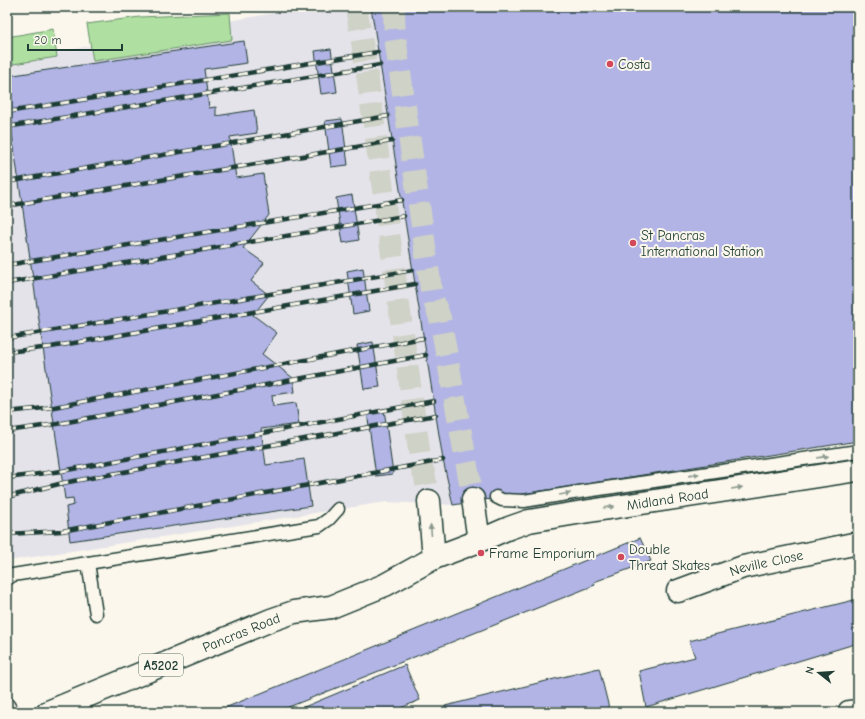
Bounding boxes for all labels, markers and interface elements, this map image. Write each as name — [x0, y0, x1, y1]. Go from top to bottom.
scale bar — [28, 26, 122, 52]
text: 20 m — [34, 33, 62, 47]
place label: Costa — [618, 56, 651, 73]
marker: Costa — [605, 59, 615, 69]
place label: St Pancras International Station — [641, 227, 764, 260]
marker: St Pancras International Station — [628, 238, 638, 248]
one-way arrow — [817, 454, 829, 460]
one-way arrow — [688, 472, 700, 478]
street label: Midland Road — [625, 484, 710, 514]
one-way arrow — [731, 485, 744, 491]
one-way arrow — [559, 491, 571, 497]
one-way arrow — [603, 504, 615, 510]
one-way arrow — [428, 524, 435, 536]
place label: Double Threat Skates — [629, 541, 710, 574]
place label: Frame Emporium — [489, 545, 595, 562]
street label: Neville Close — [727, 546, 805, 580]
marker: Frame Emporium — [476, 548, 486, 558]
marker: Double Threat Skates — [616, 552, 626, 562]
street label: Pancras Road — [200, 609, 282, 656]
north arrow — [799, 653, 839, 693]
road number: A5202 — [139, 654, 183, 676]
text: N — [803, 665, 817, 676]

